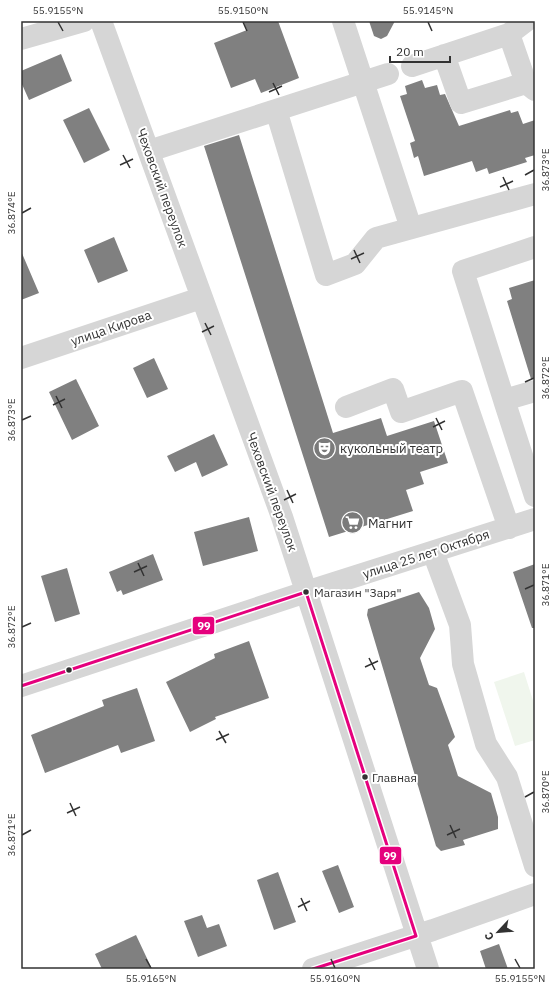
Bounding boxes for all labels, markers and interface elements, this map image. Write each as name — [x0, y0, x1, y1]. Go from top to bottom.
text: 55.9155°N — [33, 4, 83, 17]
text: 55.9150°N — [218, 4, 268, 17]
text: 55.9145°N — [403, 4, 453, 17]
scale bar — [390, 38, 450, 64]
text: 20 m — [396, 44, 424, 59]
street label: Чеховский переулок — [133, 126, 191, 250]
text: 36.873°E — [539, 148, 552, 192]
text: 36.874°E — [5, 191, 18, 235]
street label: улица Кирова — [68, 306, 154, 350]
text: 36.872°E — [539, 356, 552, 400]
text: 36.873°E — [5, 398, 18, 442]
street label: Чеховский переулок — [243, 430, 301, 554]
theatre icon: кукольный театр — [311, 435, 337, 461]
place label: кукольный театр — [340, 440, 443, 457]
supermarket icon: Магнит — [339, 510, 365, 536]
place label: Магнит — [368, 515, 413, 532]
street label: улица 25 лет Октября — [360, 525, 492, 583]
text: 36.871°E — [539, 563, 552, 607]
place label: Магазин "Заря" — [314, 585, 402, 600]
marker: Магазин "Заря" — [301, 587, 311, 597]
text: 36.872°E — [5, 605, 18, 649]
line badge: 99 — [192, 616, 215, 635]
text: 99 — [197, 619, 211, 633]
unlabelled marker — [64, 665, 74, 675]
place label: Главная — [372, 770, 417, 785]
text: 36.870°E — [539, 770, 552, 814]
marker: Главная — [360, 772, 370, 782]
text: 36.871°E — [5, 813, 18, 857]
line badge: 99 — [379, 846, 402, 865]
text: 99 — [383, 849, 397, 863]
north arrow — [478, 912, 518, 952]
text: С — [481, 930, 497, 943]
text: 55.9165°N — [126, 972, 176, 985]
text: 55.9160°N — [310, 972, 360, 985]
text: 55.9155°N — [495, 972, 545, 985]

